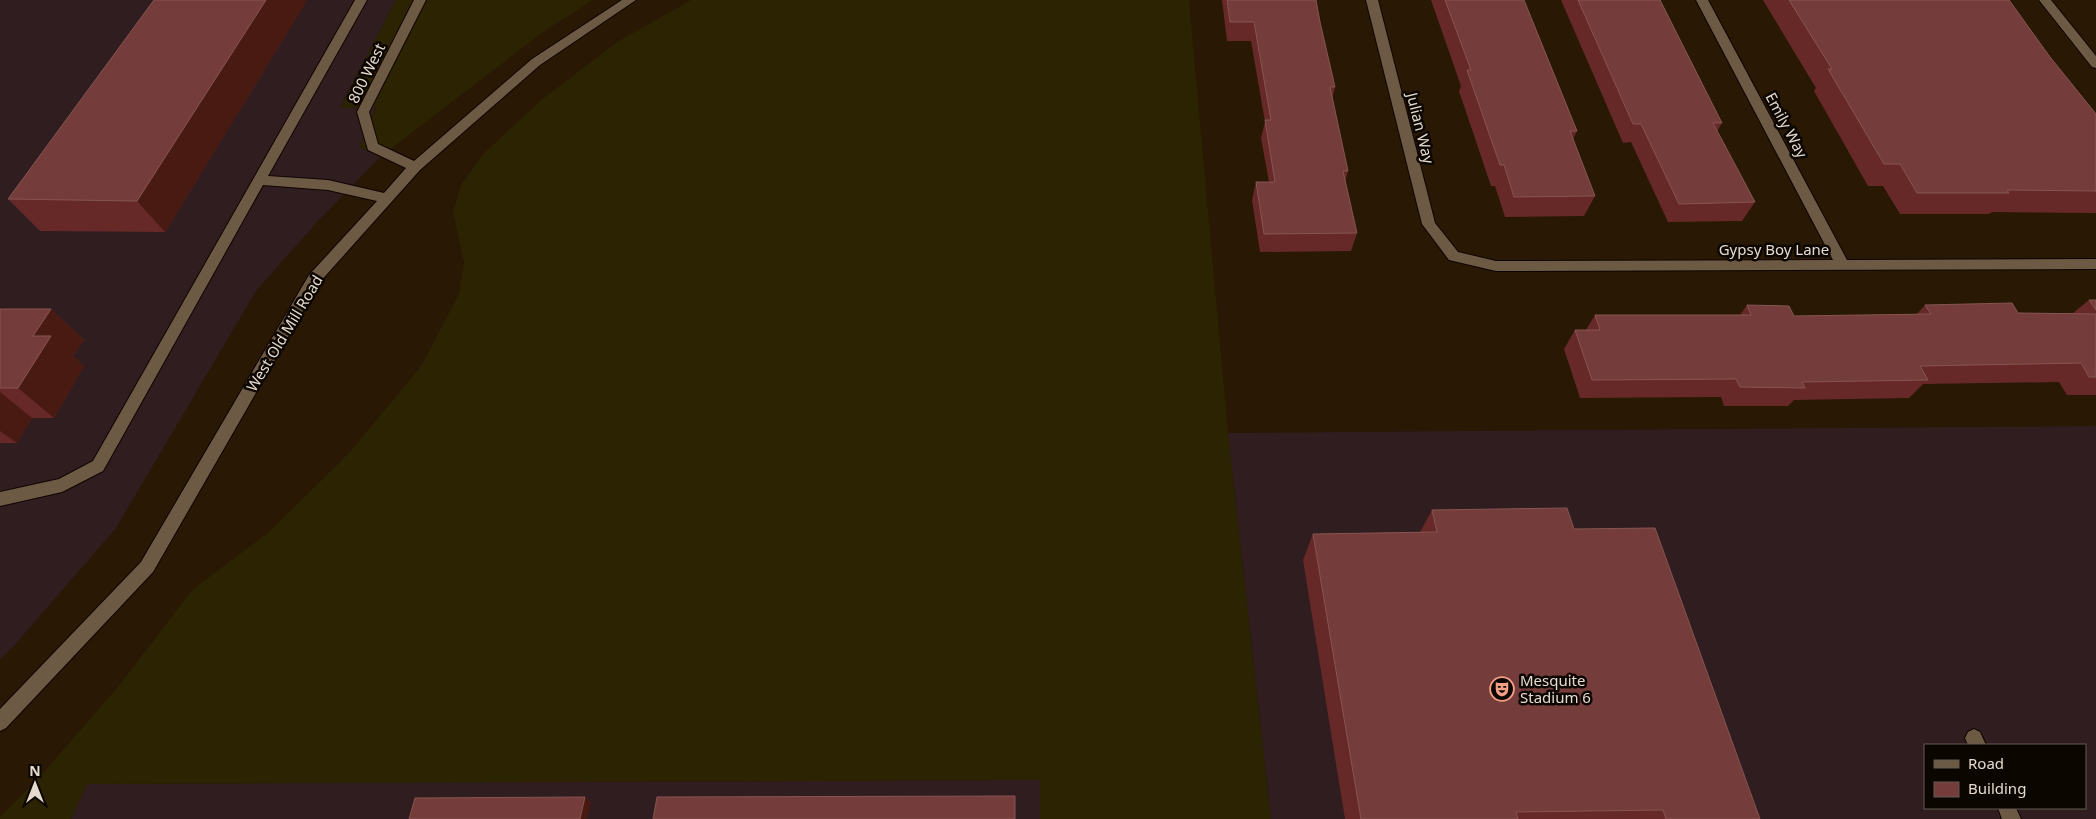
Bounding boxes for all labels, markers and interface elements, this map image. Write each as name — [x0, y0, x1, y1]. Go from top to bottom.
street label: 800 West — [343, 39, 389, 106]
street label: Julian Way — [1402, 89, 1440, 166]
street label: Emily Way — [1761, 89, 1813, 162]
street label: Gypsy Boy Lane — [1719, 239, 1829, 259]
street label: West Old Mill Road — [241, 271, 327, 395]
place label: Mesquite Stadium 6 — [1520, 670, 1591, 707]
theatre icon: Mesquite Stadium 6 — [1489, 676, 1515, 702]
legend — [1924, 744, 2086, 809]
text: Road — [1968, 753, 2004, 773]
north arrow — [10, 759, 60, 809]
text: N — [29, 761, 41, 780]
text: Building — [1968, 778, 2026, 798]

